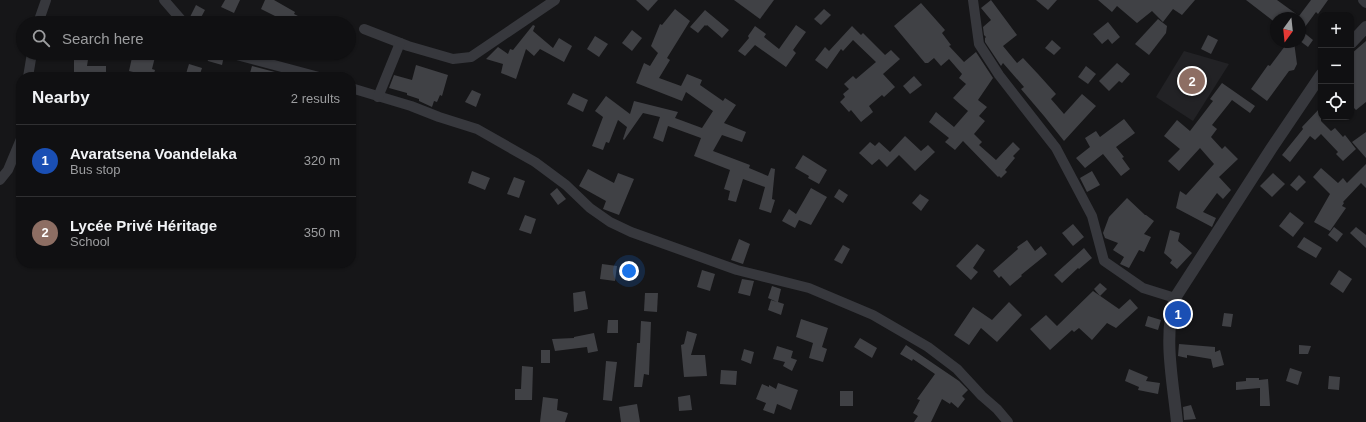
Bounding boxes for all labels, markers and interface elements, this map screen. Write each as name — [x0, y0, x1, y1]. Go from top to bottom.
north arrow — [1270, 12, 1306, 48]
map controls — [1318, 12, 1354, 120]
button: + — [1318, 12, 1354, 48]
search box — [16, 16, 356, 60]
icon: search — [30, 27, 52, 49]
text: Search here — [62, 30, 144, 47]
button: − — [1318, 48, 1354, 84]
pin: 2 — [1179, 66, 1205, 96]
button: locate — [1318, 84, 1354, 120]
text: Nearby — [32, 88, 90, 107]
text: 2 results — [291, 91, 340, 106]
text: Avaratsena Voandelaka — [70, 145, 237, 162]
text: 1 — [41, 153, 49, 168]
text: 320 m — [304, 153, 340, 168]
text: Bus stop — [70, 162, 121, 177]
text: Lycée Privé Héritage — [70, 217, 217, 234]
text: 2 — [41, 225, 49, 240]
text: 350 m — [304, 225, 340, 240]
text: School — [70, 234, 110, 249]
your location — [619, 261, 639, 281]
pin: 1 — [1165, 299, 1191, 329]

